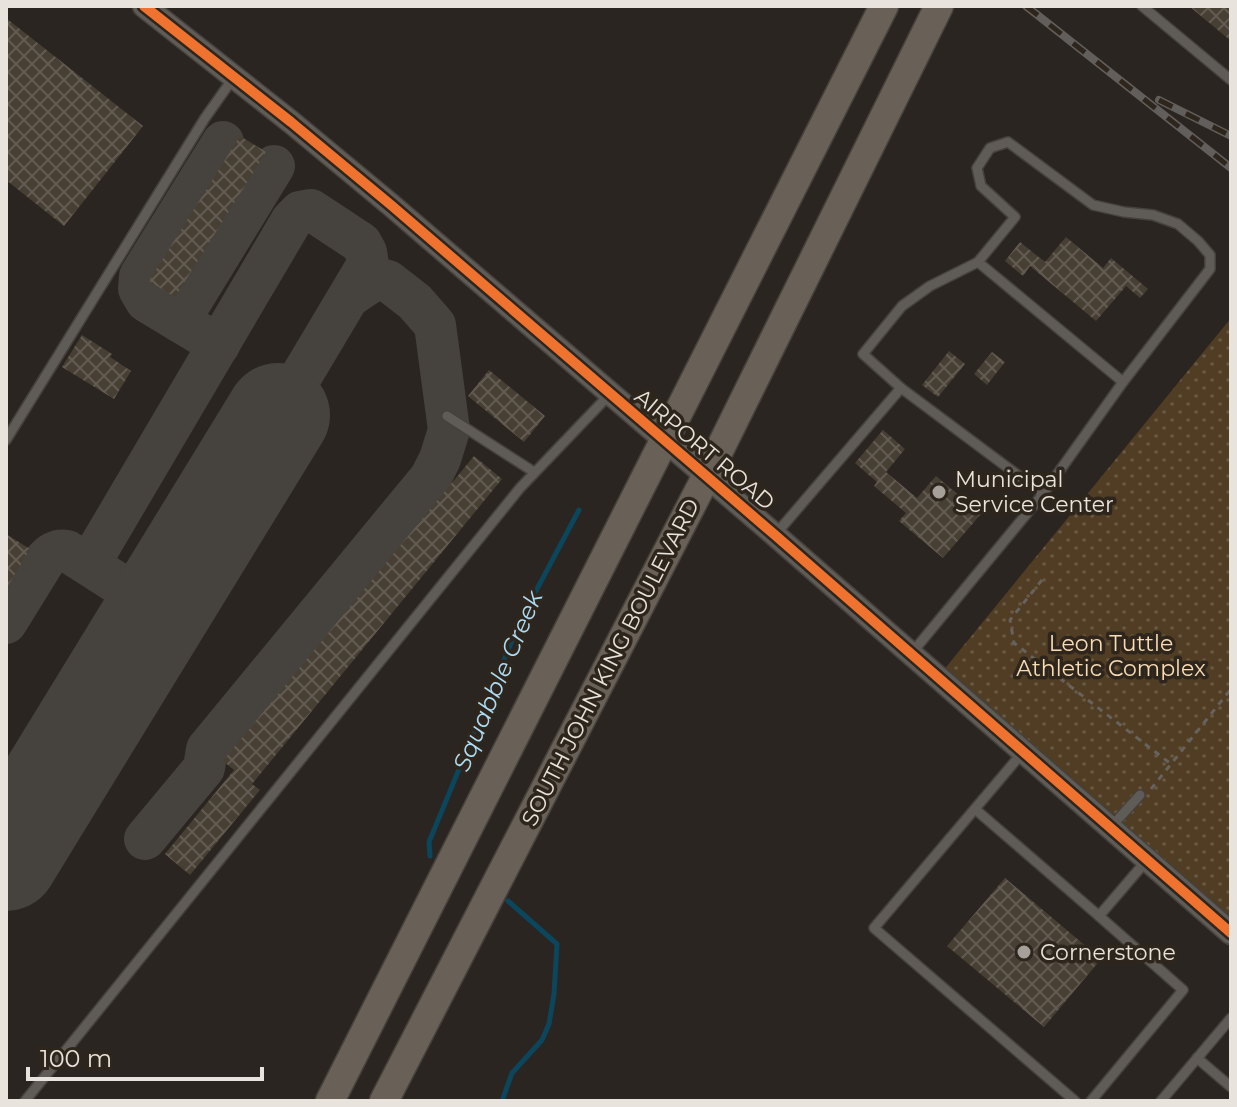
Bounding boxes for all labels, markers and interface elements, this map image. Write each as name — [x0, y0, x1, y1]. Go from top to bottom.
street label: AIRPORT ROAD — [629, 383, 780, 516]
place label: Municipal Service Center — [955, 466, 1114, 518]
marker: Municipal Service Center — [930, 483, 948, 501]
street label: SOUTH JOHN KING BOULEVARD — [516, 494, 705, 830]
water label: Squabble Creek — [446, 585, 549, 775]
park label: Leon Tuttle Athletic Complex — [1016, 630, 1206, 682]
place label: Cornerstone — [1040, 939, 1176, 966]
marker: Cornerstone — [1015, 943, 1033, 961]
scale bar — [28, 1031, 262, 1081]
text: 100 m — [40, 1044, 112, 1073]

